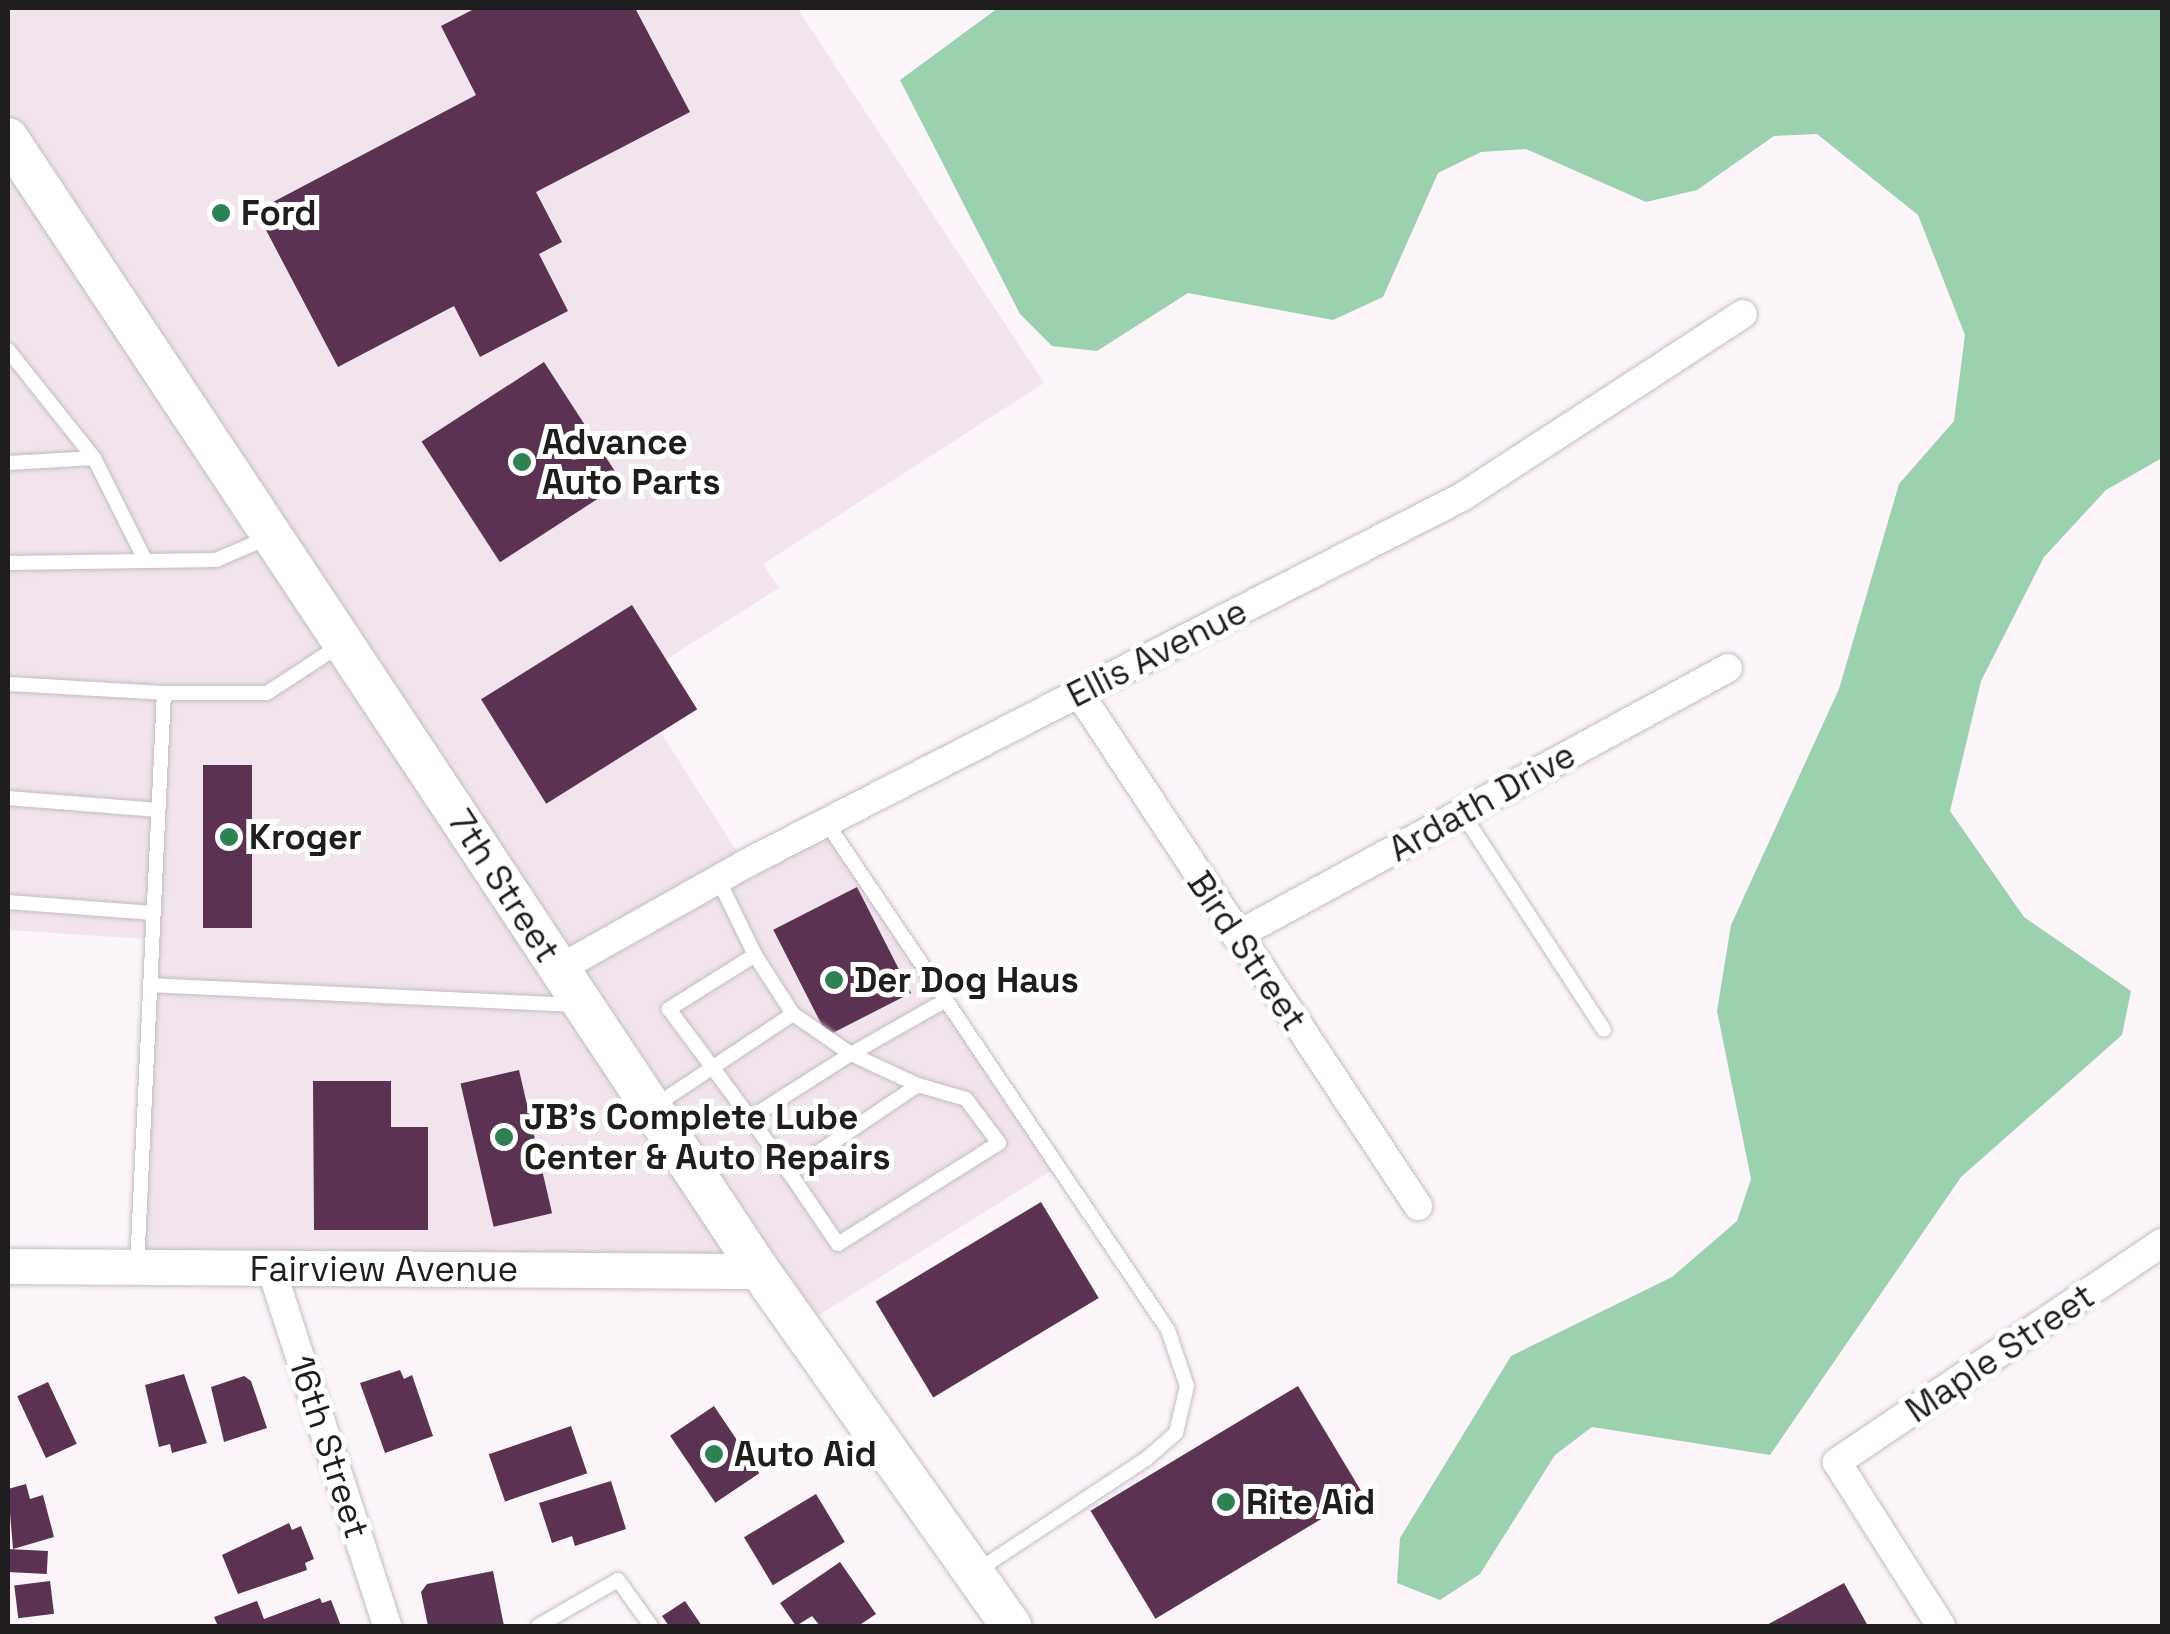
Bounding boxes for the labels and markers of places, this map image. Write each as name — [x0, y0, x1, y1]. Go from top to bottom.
place label: Ford — [241, 192, 317, 234]
marker: Ford — [210, 202, 232, 224]
place label: Advance Auto Parts — [542, 421, 721, 503]
marker: Advance Auto Parts — [511, 451, 533, 473]
place label: Kroger — [249, 816, 362, 858]
marker: Kroger — [218, 826, 240, 848]
place label: Der Dog Haus — [854, 959, 1079, 1001]
marker: Der Dog Haus — [823, 969, 845, 991]
place label: JB's Complete Lube Center & Auto Repairs — [524, 1096, 891, 1178]
marker: JB's Complete Lube Center & Auto Repairs — [493, 1126, 515, 1148]
place label: Auto Aid — [734, 1433, 877, 1475]
marker: Auto Aid — [703, 1443, 725, 1465]
place label: Rite Aid — [1246, 1481, 1376, 1523]
marker: Rite Aid — [1215, 1491, 1237, 1513]

